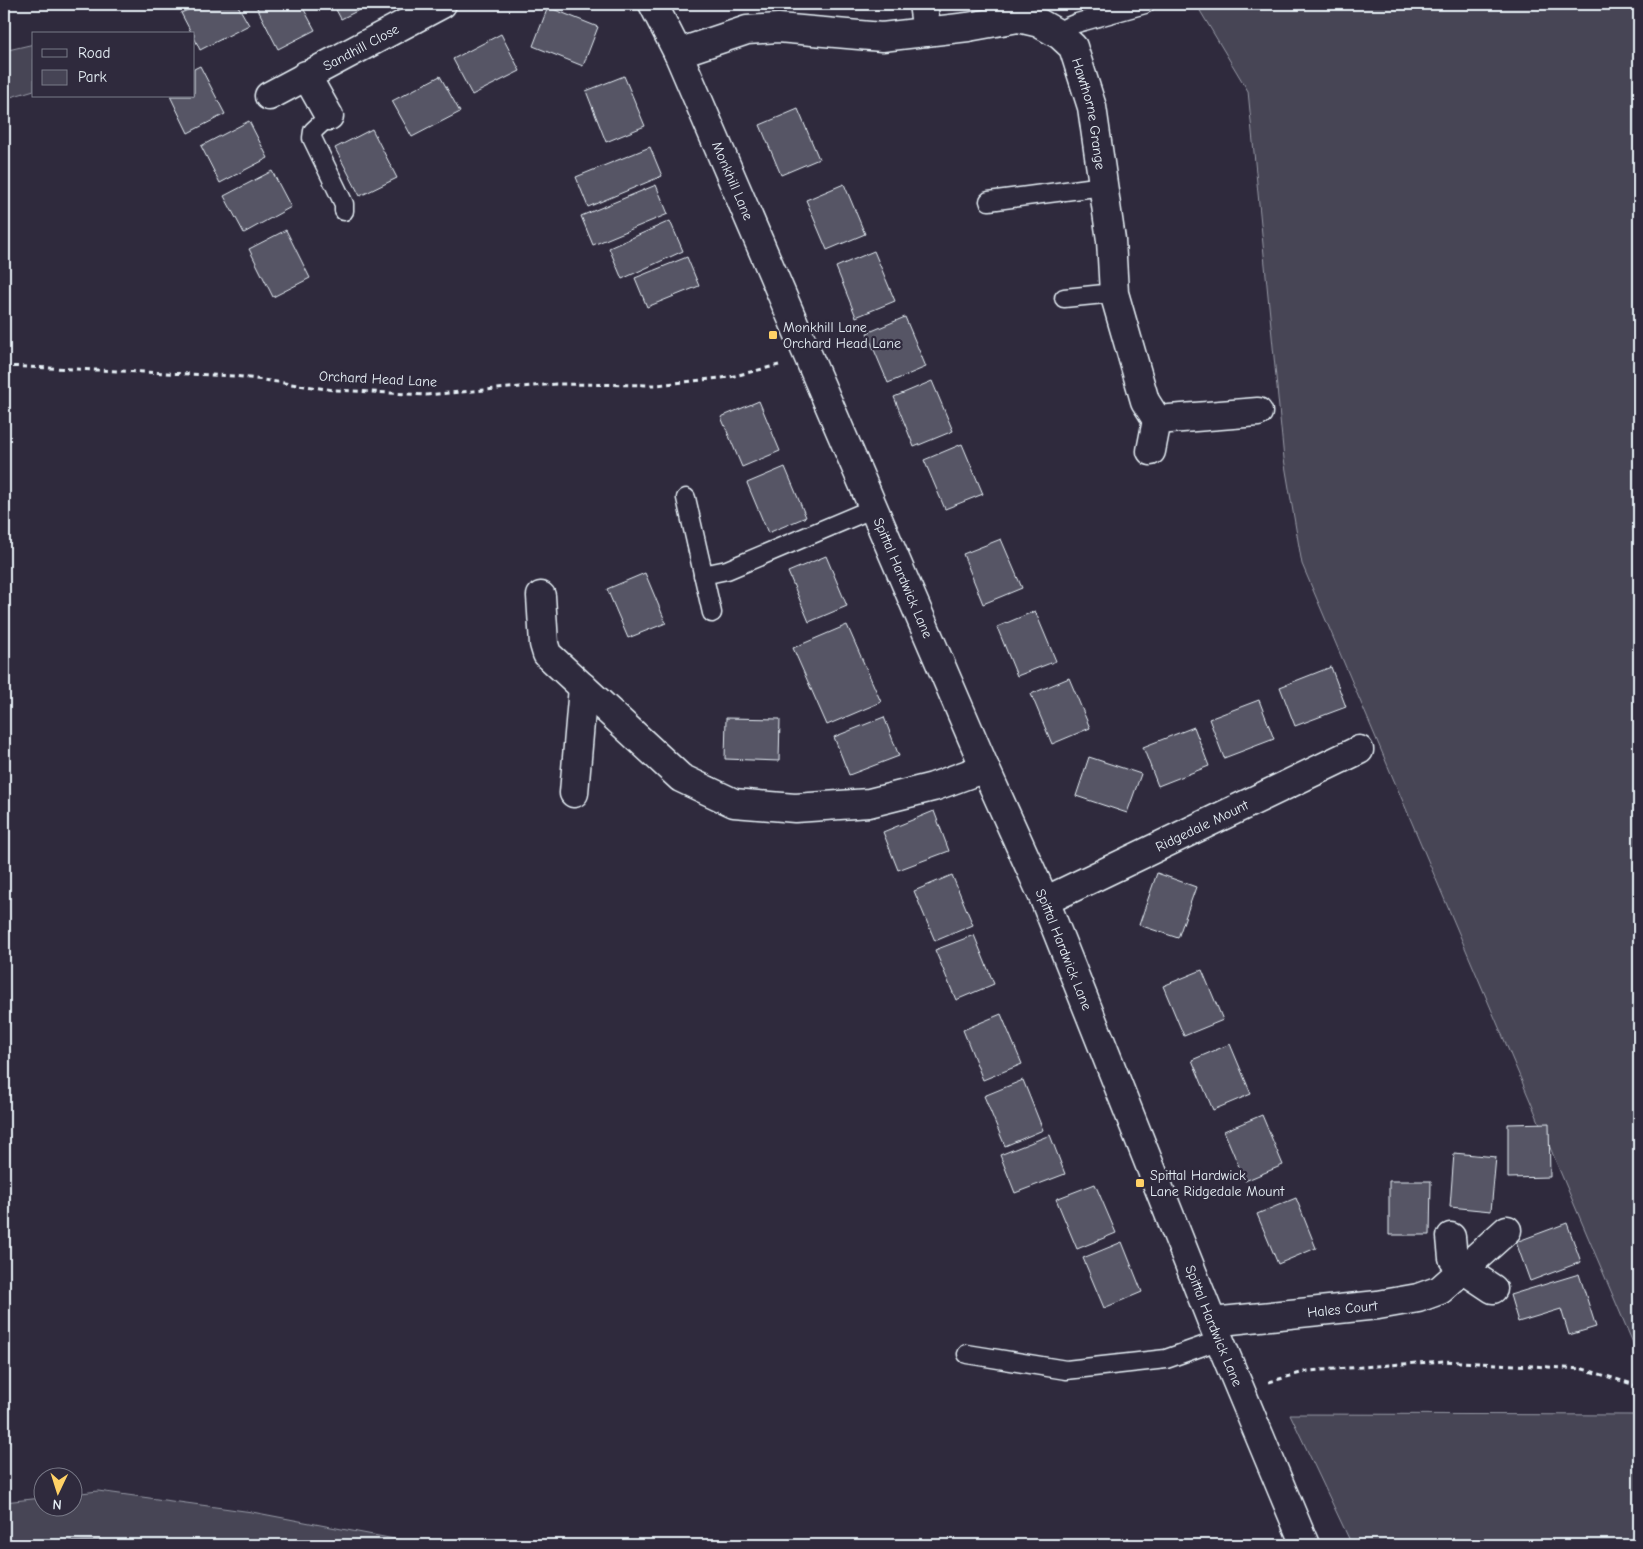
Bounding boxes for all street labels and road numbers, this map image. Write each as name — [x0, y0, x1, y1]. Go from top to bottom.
street label: Sandhill Close — [320, 20, 402, 74]
street label: Hawthorne Grange — [1068, 56, 1109, 171]
street label: Monkhill Lane — [708, 139, 757, 223]
street label: Orchard Head Lane — [319, 367, 437, 391]
street label: Spittal Hardwick Lane — [870, 515, 937, 641]
street label: Ridgedale Mount — [1153, 796, 1252, 855]
street label: Spittal Hardwick Lane — [1032, 886, 1096, 1013]
street label: Spittal Hardwick Lane — [1182, 1262, 1246, 1389]
street label: Hales Court — [1306, 1296, 1379, 1321]

